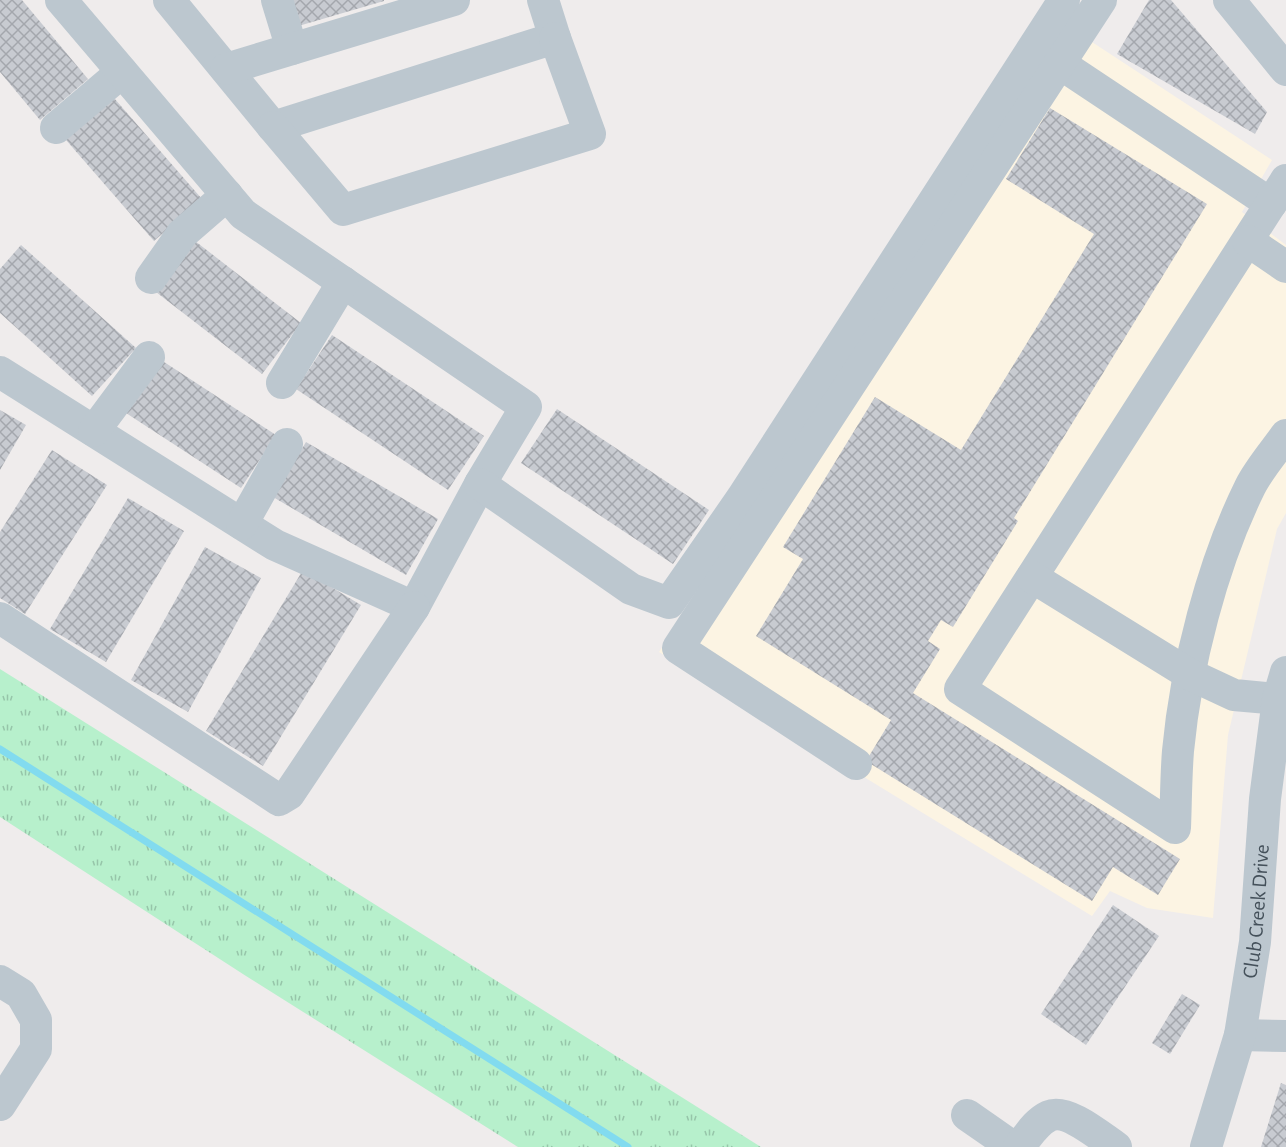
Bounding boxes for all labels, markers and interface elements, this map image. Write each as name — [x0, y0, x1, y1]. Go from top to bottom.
street label: Club Creek Drive — [1239, 844, 1272, 980]

